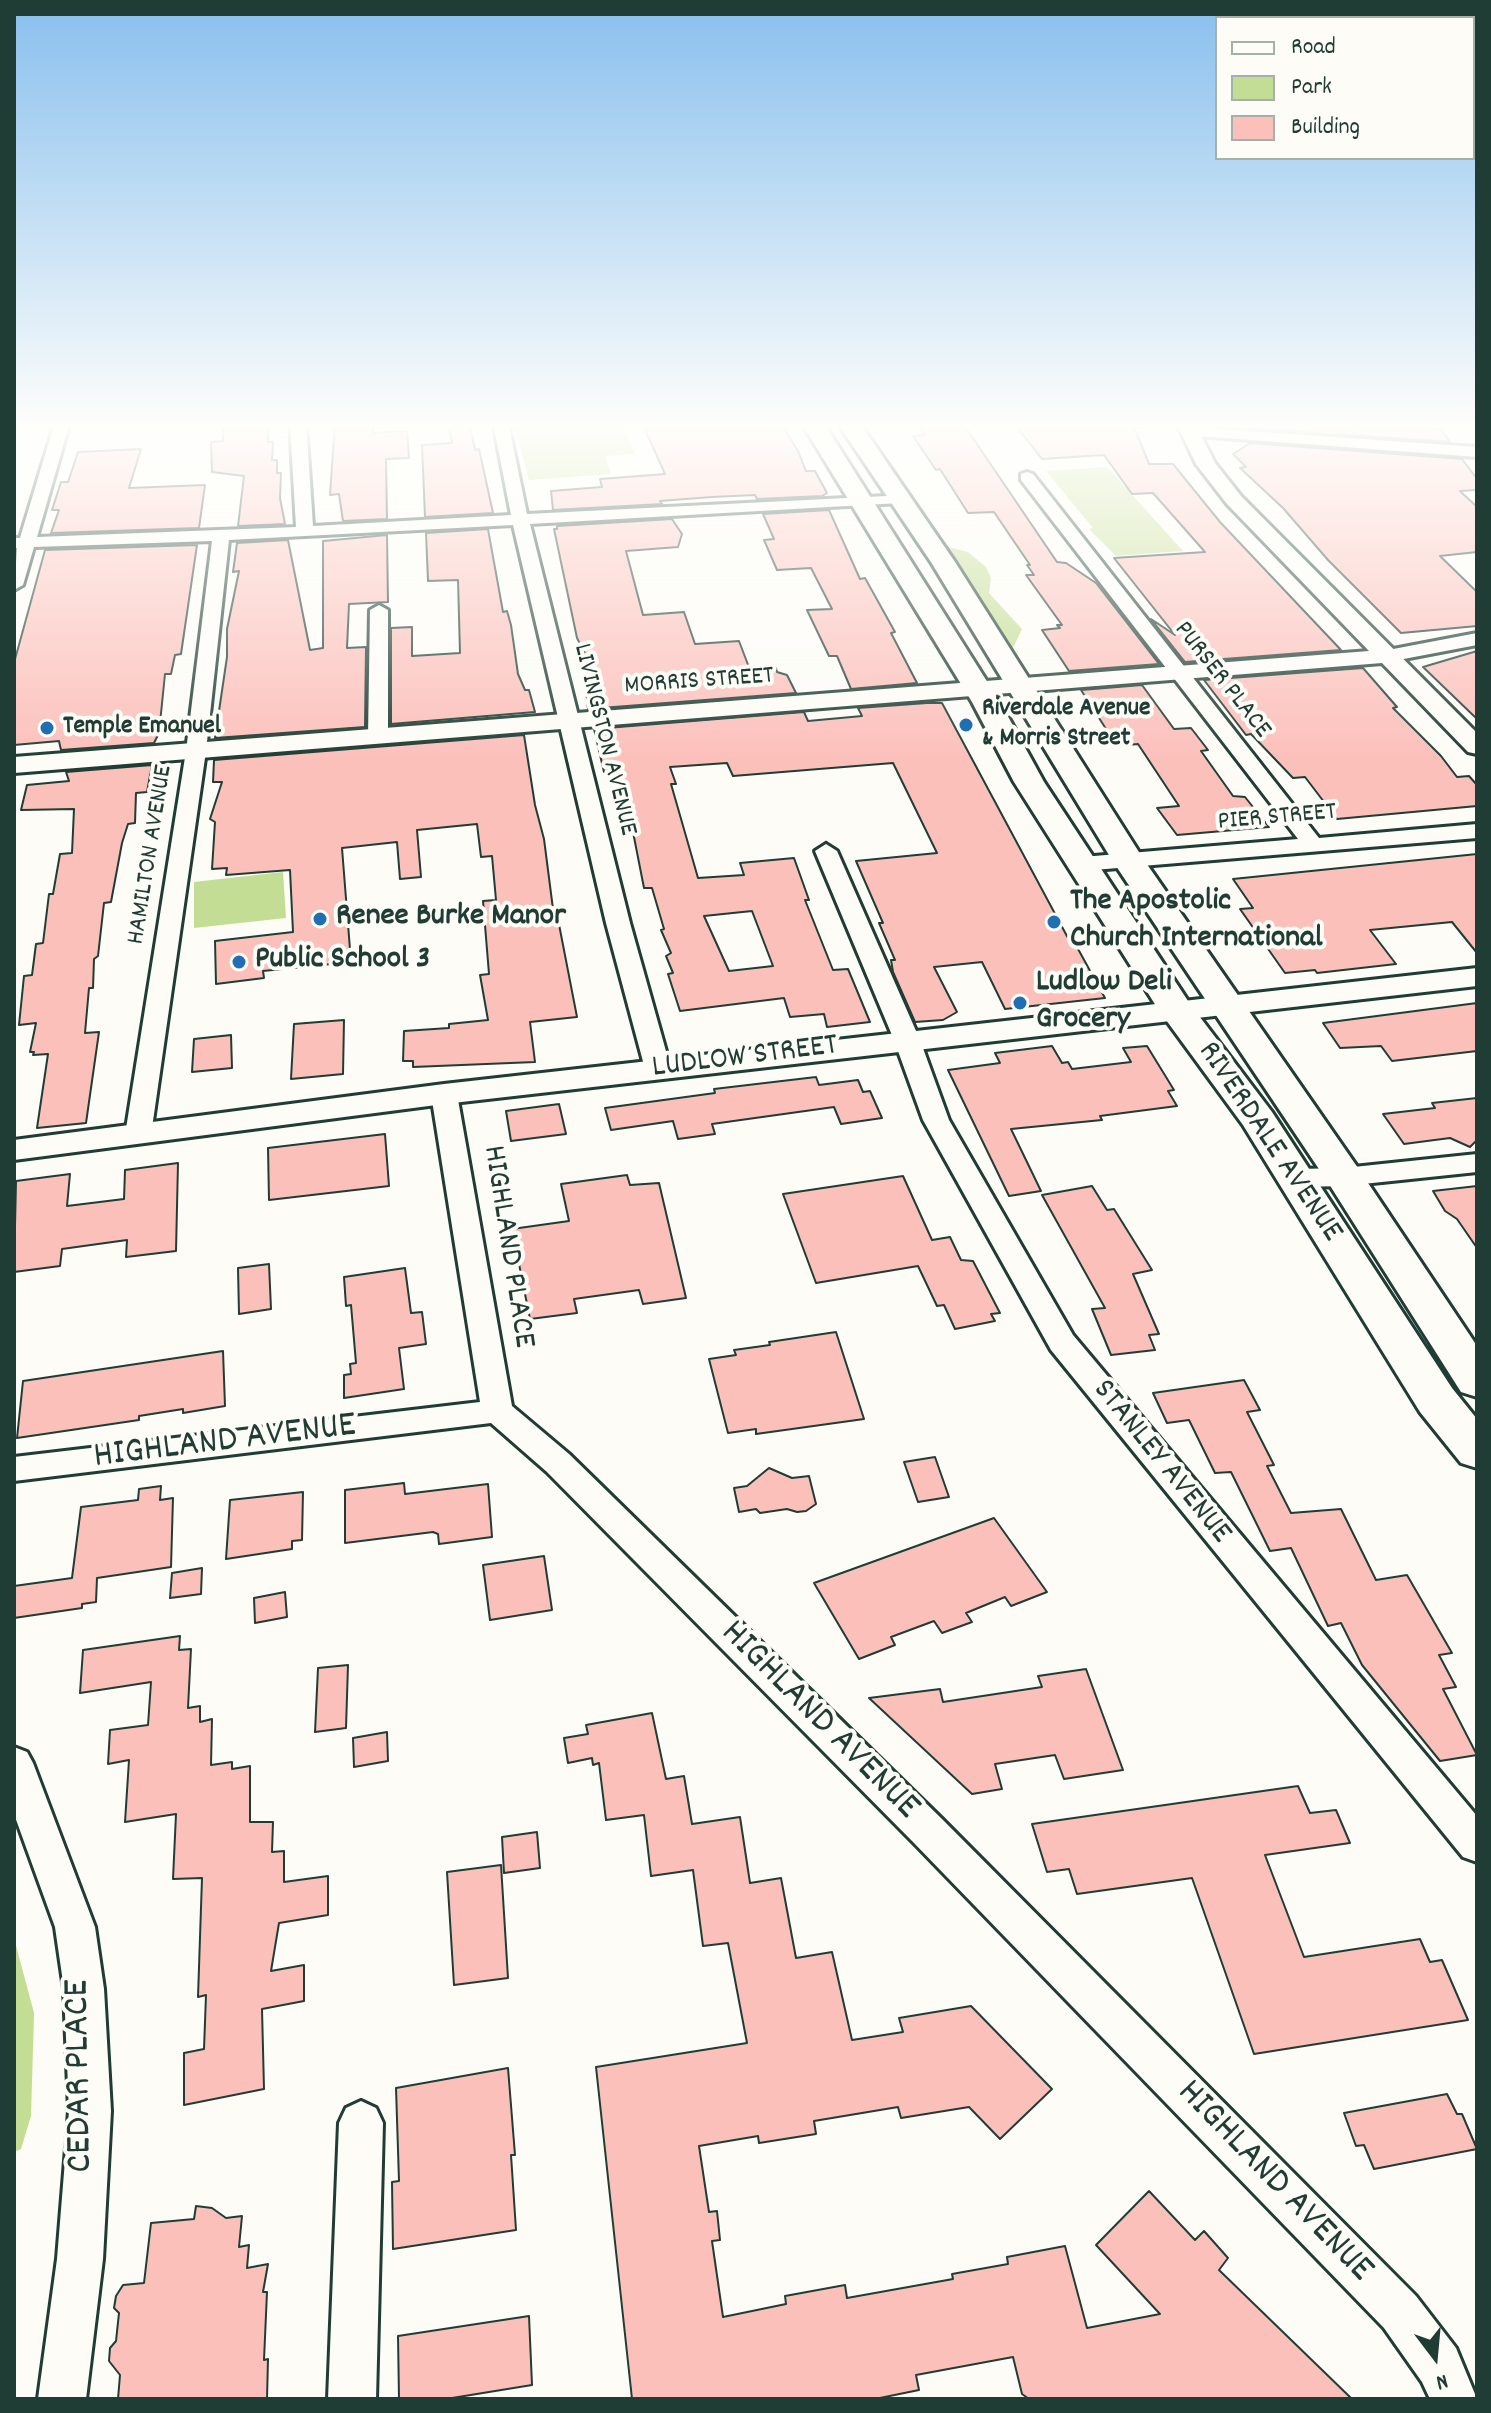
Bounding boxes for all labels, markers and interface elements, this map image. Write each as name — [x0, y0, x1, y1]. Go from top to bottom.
legend — [1215, 16, 1475, 160]
text: Road — [1291, 31, 1336, 65]
text: Park — [1291, 71, 1332, 105]
text: Building — [1291, 111, 1360, 145]
street label: PURSER PLACE — [1166, 616, 1276, 746]
street label: LIVINGSTON AVENUE — [564, 641, 642, 839]
street label: MORRIS STREET — [623, 662, 775, 704]
place label: Riverdale Avenue & Morris Street — [982, 694, 1150, 756]
place label: Temple Emanuel — [63, 712, 221, 744]
marker: Riverdale Avenue & Morris Street — [957, 716, 975, 734]
marker: Temple Emanuel — [38, 719, 56, 737]
street label: HAMILTON AVENUE — [122, 763, 182, 947]
street label: PIER STREET — [1216, 798, 1338, 840]
place label: The Apostolic Church International — [1070, 885, 1323, 960]
place label: Renee Burke Manor — [336, 900, 566, 938]
marker: Renee Burke Manor — [311, 910, 329, 928]
marker: The Apostolic Church International — [1045, 913, 1063, 931]
place label: Public School 3 — [255, 943, 430, 981]
marker: Public School 3 — [230, 953, 248, 971]
place label: Ludlow Deli Grocery — [1036, 966, 1172, 1041]
marker: Ludlow Deli Grocery — [1011, 994, 1029, 1012]
street label: LUDLOW STREET — [650, 1029, 840, 1089]
street label: RIVERDALE AVENUE — [1187, 1036, 1349, 1250]
street label: HIGHLAND PLACE — [471, 1143, 541, 1351]
street label: STANLEY AVENUE — [1082, 1373, 1238, 1553]
street label: HIGHLAND AVENUE — [91, 1405, 359, 1483]
street label: HIGHLAND AVENUE — [709, 1613, 927, 1831]
street label: CEDAR PLACE — [58, 1979, 106, 2173]
street label: HIGHLAND AVENUE — [1165, 2072, 1381, 2294]
north arrow — [1395, 2317, 1475, 2397]
text: N — [1432, 2364, 1451, 2397]

